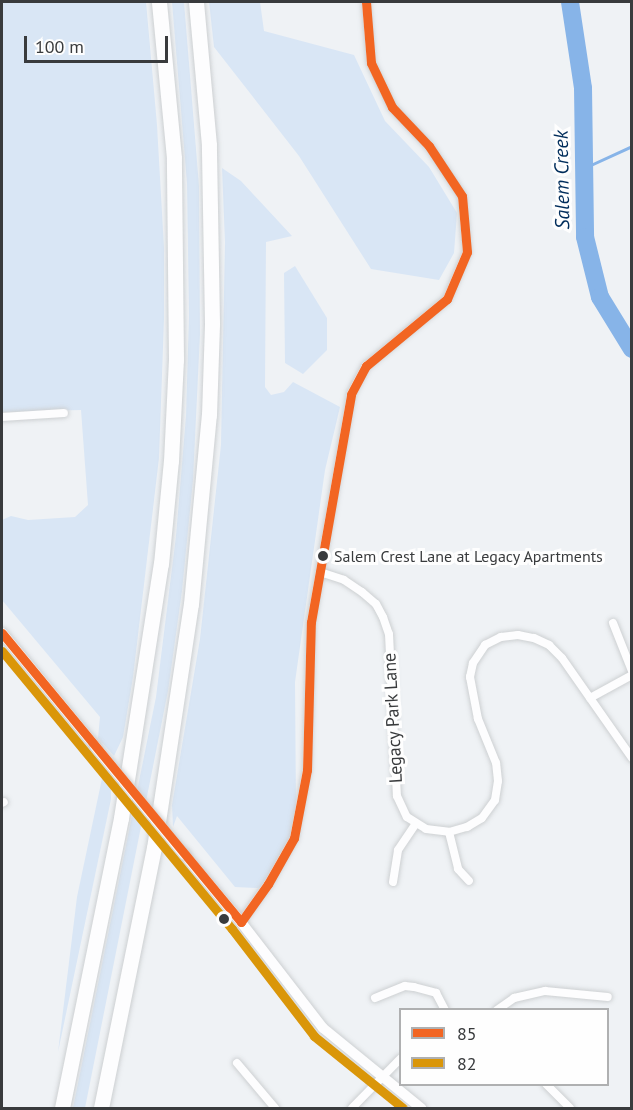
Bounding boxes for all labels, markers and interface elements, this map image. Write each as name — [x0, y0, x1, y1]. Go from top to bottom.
scale bar — [27, 24, 171, 62]
text: 100 m — [35, 35, 84, 58]
water label: Salem Creek — [549, 130, 575, 230]
place label: Salem Crest Lane at Legacy Apartments — [334, 546, 604, 566]
marker: Salem Crest Lane at Legacy Apartments — [317, 550, 329, 562]
street label: Legacy Park Lane — [379, 652, 407, 784]
unlabelled marker — [218, 913, 230, 925]
legend — [399, 1008, 609, 1086]
text: 85 — [457, 1022, 477, 1045]
text: 82 — [457, 1052, 477, 1075]

